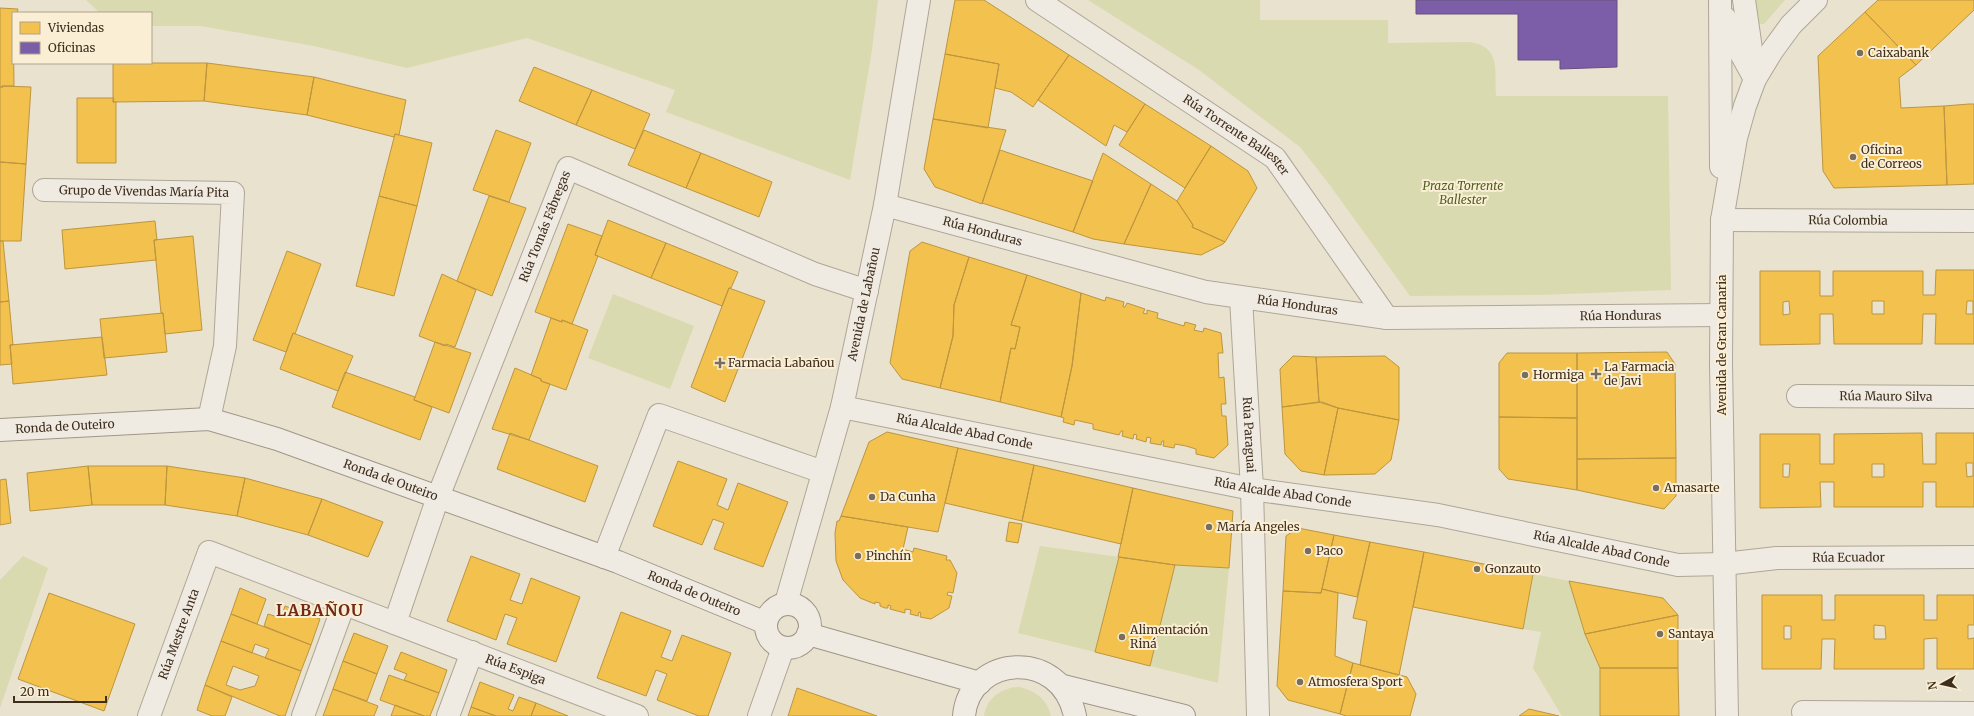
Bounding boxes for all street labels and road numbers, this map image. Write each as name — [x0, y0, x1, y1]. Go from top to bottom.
street label: Rúa Torrente Ballester — [1180, 91, 1293, 179]
street label: Rúa Tomás Fábregas — [516, 168, 573, 284]
street label: Grupo de Vivendas María Pita — [59, 182, 230, 200]
street label: Rúa Colombia — [1808, 212, 1888, 228]
street label: Rúa Honduras — [941, 213, 1024, 249]
street label: Avenida de Labañou — [844, 245, 883, 363]
street label: Avenida de Gran Canaria — [1714, 274, 1729, 416]
street label: Rúa Honduras — [1256, 291, 1339, 318]
street label: Rúa Honduras — [1580, 308, 1662, 323]
street label: Rúa Mauro Silva — [1839, 388, 1933, 404]
street label: Rúa Paraguai — [1240, 396, 1259, 473]
street label: Rúa Alcalde Abad Conde — [895, 410, 1034, 452]
street label: Ronda de Outeiro — [15, 416, 115, 436]
street label: Ronda de Outeiro — [342, 456, 440, 503]
street label: Rúa Alcalde Abad Conde — [1213, 474, 1352, 510]
street label: Rúa Alcalde Abad Conde — [1532, 527, 1671, 570]
street label: Rúa Ecuador — [1812, 549, 1885, 565]
street label: Ronda de Outeiro — [646, 567, 743, 619]
street label: Rúa Mestre Anta — [155, 586, 202, 682]
street label: Rúa Espiga — [484, 651, 549, 688]

